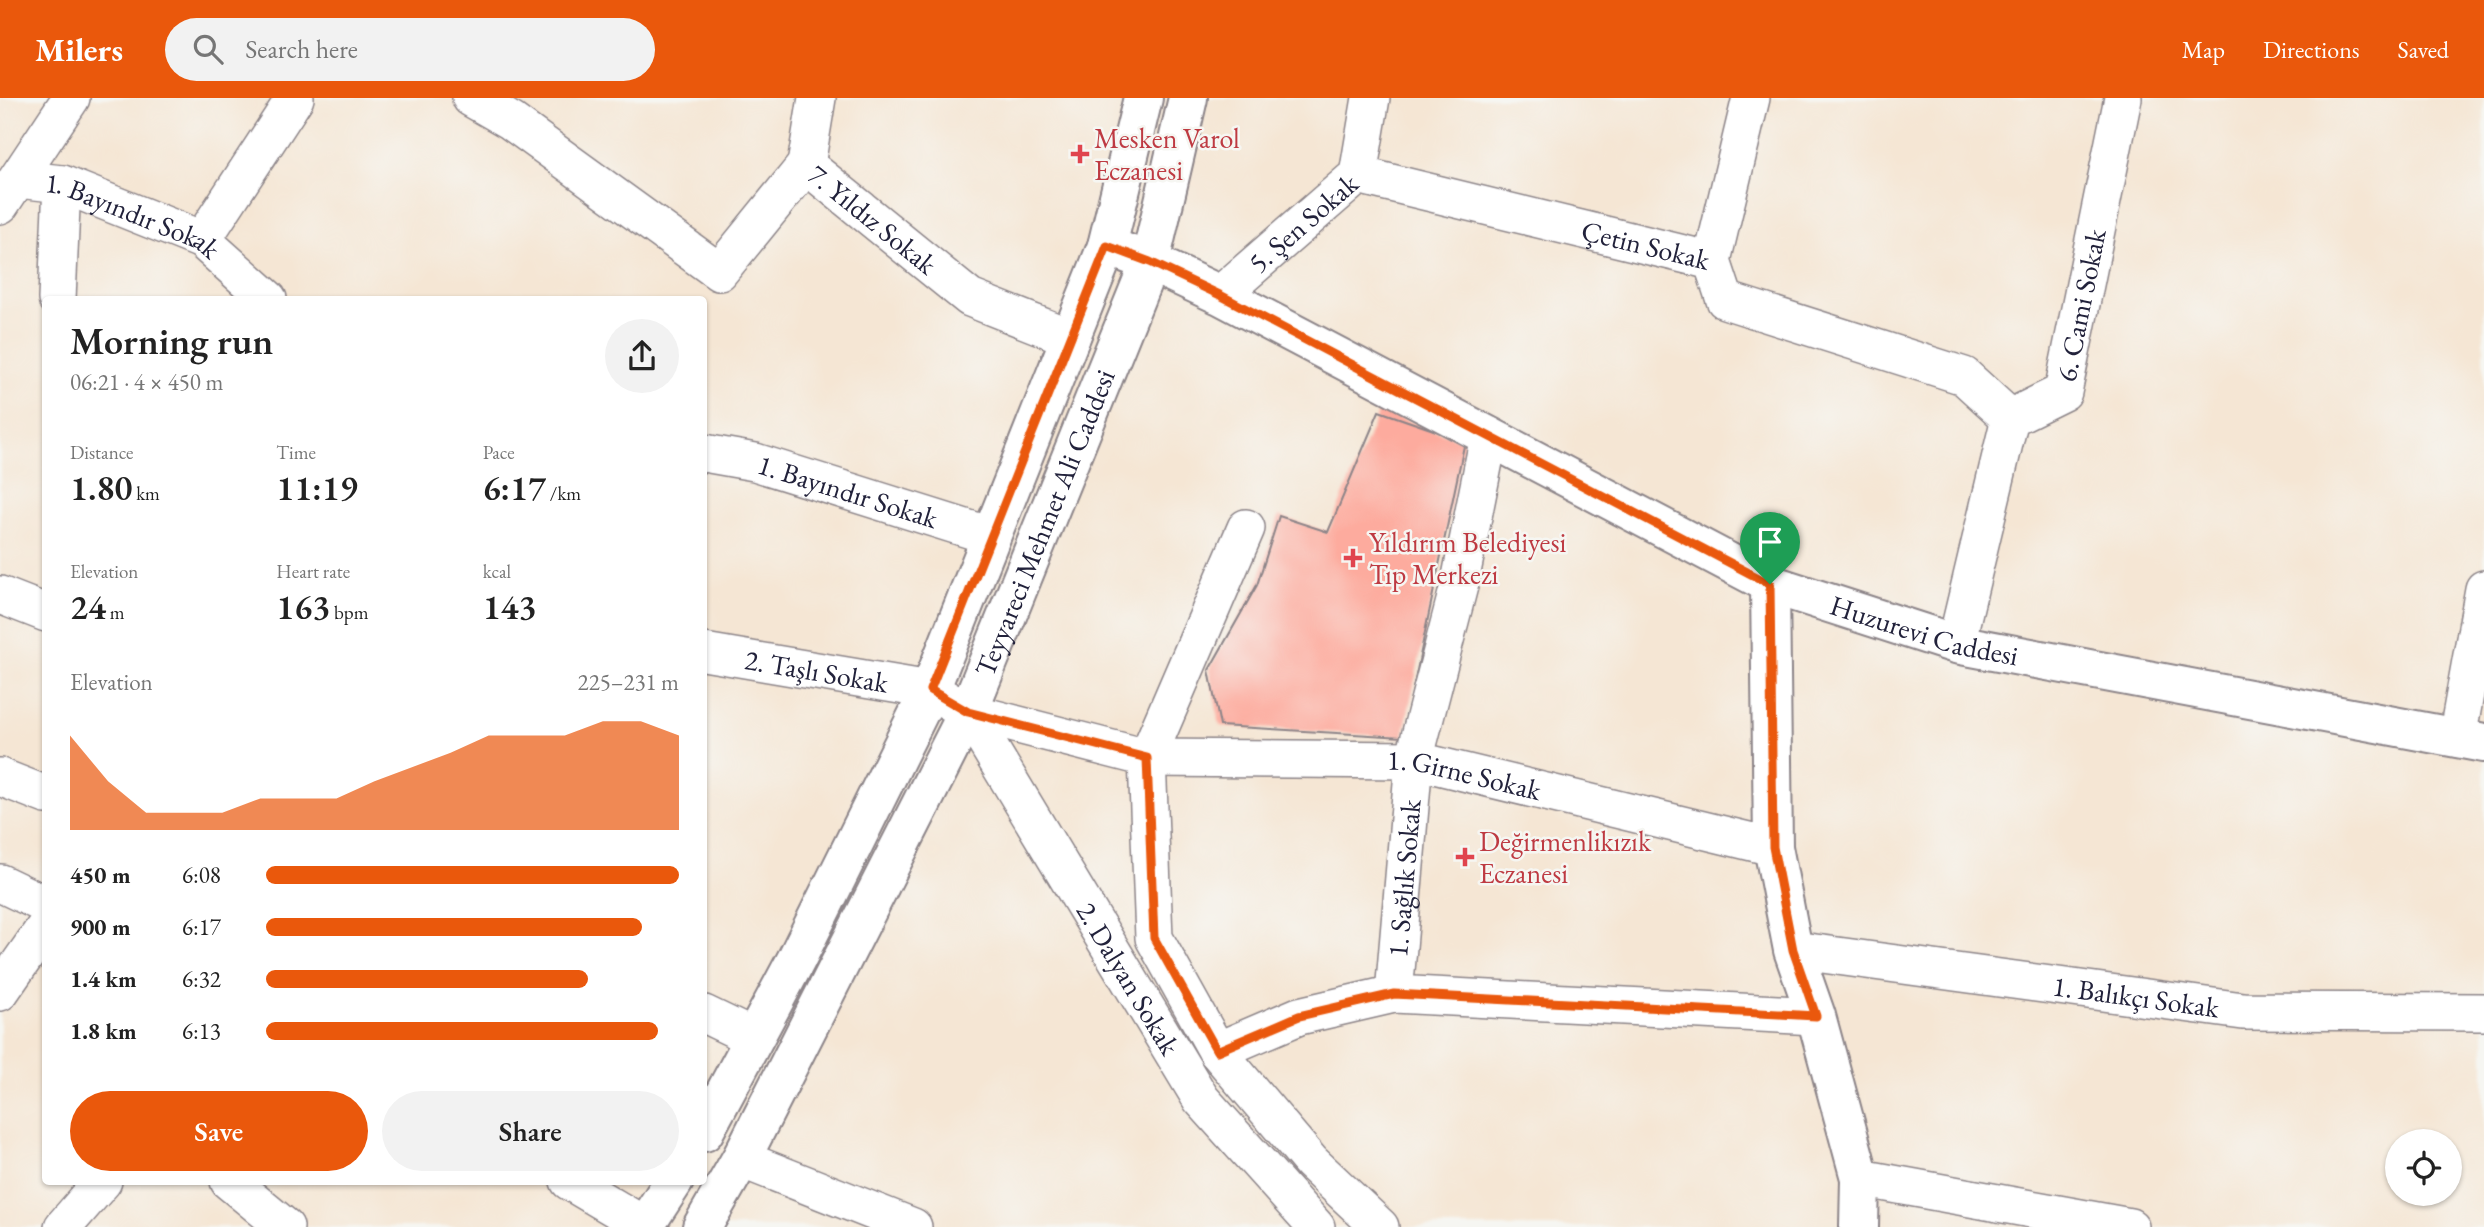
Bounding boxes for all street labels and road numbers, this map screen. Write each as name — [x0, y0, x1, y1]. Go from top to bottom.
street label: 7. Yıldız Sokak — [801, 156, 945, 283]
street label: 1. Bayındır Sokak — [43, 164, 229, 267]
street label: 5. Şen Sokak — [1241, 165, 1366, 280]
street label: Çetin Sokak — [1578, 212, 1714, 278]
street label: 6. Cami Sokak — [2048, 225, 2114, 385]
street label: Teyyareci Mehmet Ali Caddesi — [966, 364, 1123, 681]
street label: 1. Bayındır Sokak — [753, 446, 943, 536]
street label: Huzurevi Caddesi — [1826, 587, 2021, 673]
street label: 2. Taşlı Sokak — [742, 641, 892, 701]
street label: 1. Girne Sokak — [1387, 742, 1546, 808]
street label: 1. Sağlık Sokak — [1379, 797, 1429, 959]
street label: 2. Dalyan Sokak — [1069, 895, 1189, 1062]
street label: 1. Balıkçı Sokak — [2051, 967, 2222, 1026]

